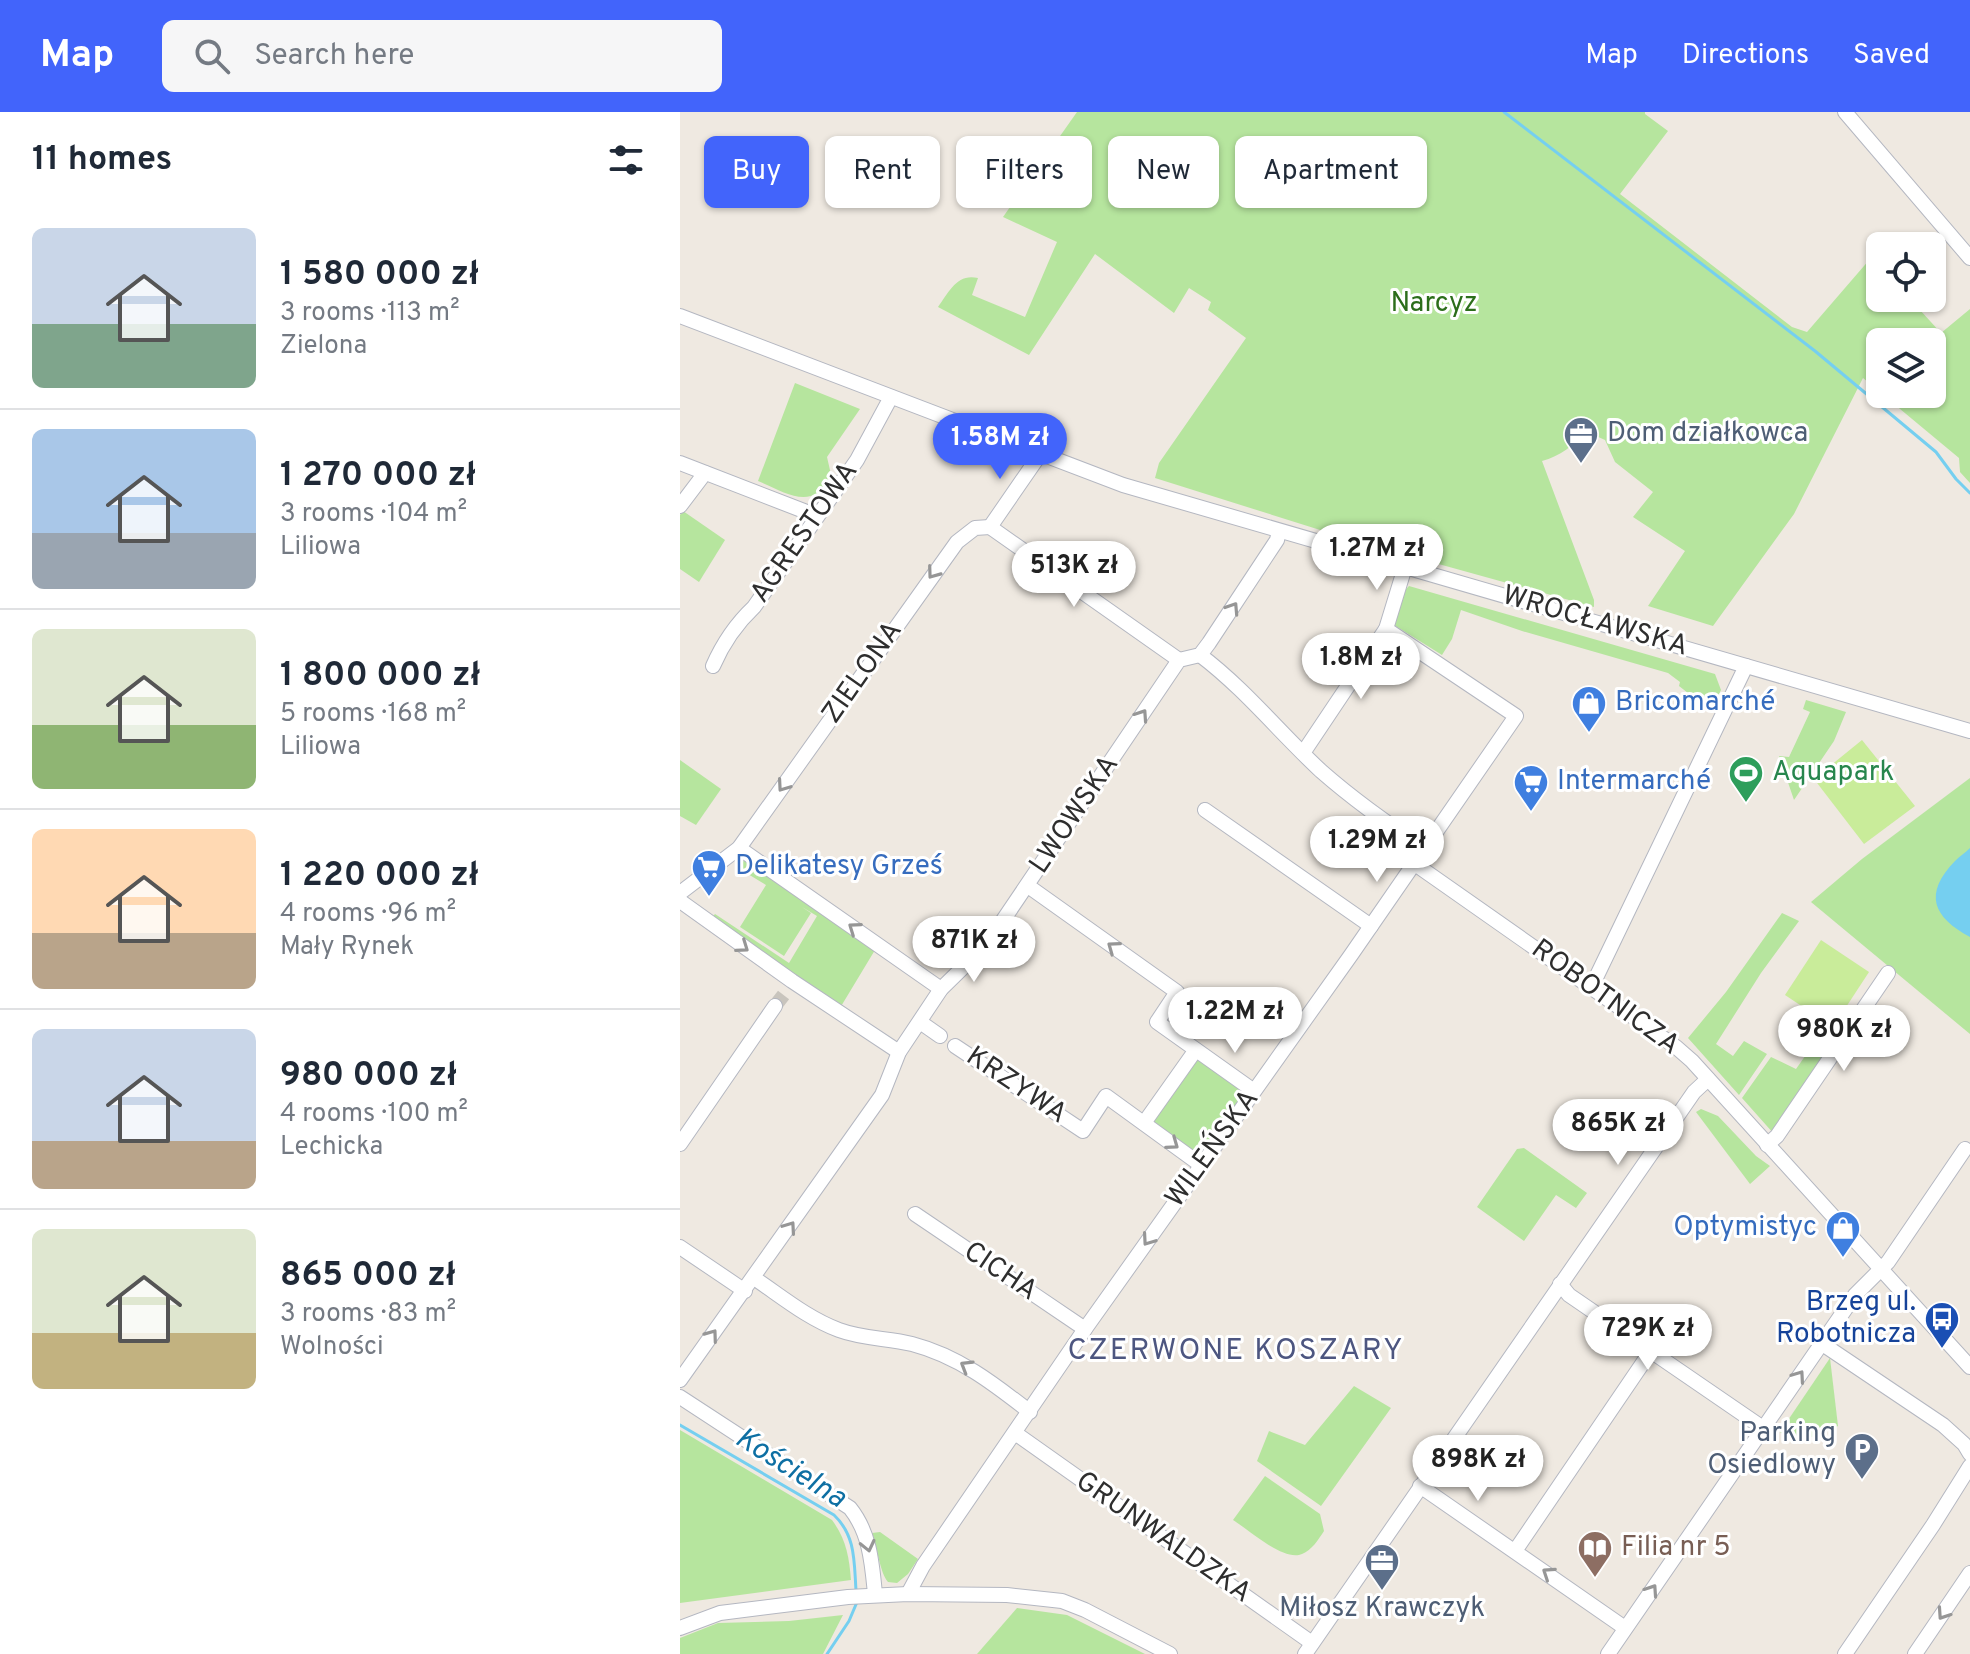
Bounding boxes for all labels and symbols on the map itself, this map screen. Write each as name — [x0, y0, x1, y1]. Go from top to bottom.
park label: Narcyz — [1390, 286, 1478, 322]
pin: 1.58M zł — [917, 413, 1083, 481]
office icon: Dom działkowca — [1562, 415, 1600, 465]
place label: Dom działkowca — [1607, 416, 1808, 452]
street label: AGRESTOWA — [743, 455, 867, 611]
pin: 1.27M zł — [1294, 524, 1460, 592]
pin: 513K zł — [1000, 541, 1148, 609]
one-way arrow — [929, 565, 943, 579]
street label: WROCŁAWSKA — [1498, 578, 1692, 666]
one-way arrow — [1223, 603, 1238, 617]
street label: ZIELONA — [815, 615, 911, 731]
pin: 1.8M zł — [1287, 633, 1435, 701]
shop icon: Bricomarché — [1570, 684, 1608, 734]
place label: Bricomarché — [1615, 685, 1775, 721]
one-way arrow — [1132, 710, 1147, 724]
street label: LWOWSKA — [1022, 749, 1128, 881]
sports icon: Aquapark — [1727, 754, 1765, 804]
place label: Aquapark — [1772, 755, 1894, 791]
supermarket icon: Intermarché — [1512, 763, 1550, 813]
place label: Intermarché — [1557, 764, 1711, 800]
one-way arrow — [779, 777, 793, 791]
pin: 1.29M zł — [1294, 816, 1460, 884]
supermarket icon: Delikatesy Grześ — [690, 848, 728, 898]
place label: Delikatesy Grześ — [735, 849, 943, 885]
pin: 871K zł — [900, 916, 1048, 984]
one-way arrow — [849, 923, 863, 938]
street label: ROBOTNICZA — [1524, 932, 1686, 1064]
one-way arrow — [734, 937, 748, 952]
one-way arrow — [1108, 942, 1122, 957]
pin: 1.22M zł — [1152, 987, 1318, 1055]
pin: 980K zł — [1770, 1005, 1918, 1073]
street label: KRZYWA — [959, 1039, 1073, 1133]
street label: WILEŃSKA — [1156, 1082, 1268, 1215]
pin: 865K zł — [1544, 1099, 1692, 1167]
one-way arrow — [1164, 1134, 1178, 1148]
shop icon: Optymistyc — [1824, 1209, 1862, 1259]
place label: Optymistyc — [1673, 1210, 1817, 1246]
one-way arrow — [780, 1221, 795, 1236]
one-way arrow — [1143, 1232, 1158, 1246]
street label: CICHA — [956, 1234, 1044, 1310]
place label: Brzeg ul. Robotnicza — [1776, 1285, 1916, 1353]
bus stop icon: Brzeg ul. Robotnicza — [1923, 1300, 1961, 1350]
pin: 729K zł — [1574, 1304, 1722, 1372]
one-way arrow — [703, 1330, 717, 1344]
district label: CZERWONE KOSZARY — [1067, 1333, 1405, 1370]
one-way arrow — [961, 1361, 975, 1376]
one-way arrow — [1789, 1370, 1804, 1384]
place label: Parking Osiedlowy — [1707, 1416, 1836, 1484]
water label: Kościelna — [728, 1420, 853, 1518]
parking icon: Parking Osiedlowy — [1843, 1431, 1881, 1481]
pin: 898K zł — [1404, 1435, 1552, 1503]
street label: GRUNWALDZKA — [1068, 1464, 1258, 1612]
library icon: Filia nr 5 — [1576, 1529, 1614, 1579]
place label: Filia nr 5 — [1621, 1530, 1731, 1566]
one-way arrow — [859, 1538, 876, 1552]
office icon: Miłosz Krawczyk — [1363, 1542, 1401, 1592]
one-way arrow — [1542, 1568, 1556, 1583]
one-way arrow — [1642, 1584, 1657, 1598]
place label: Miłosz Krawczyk — [1279, 1591, 1485, 1627]
one-way arrow — [1938, 1605, 1953, 1619]

